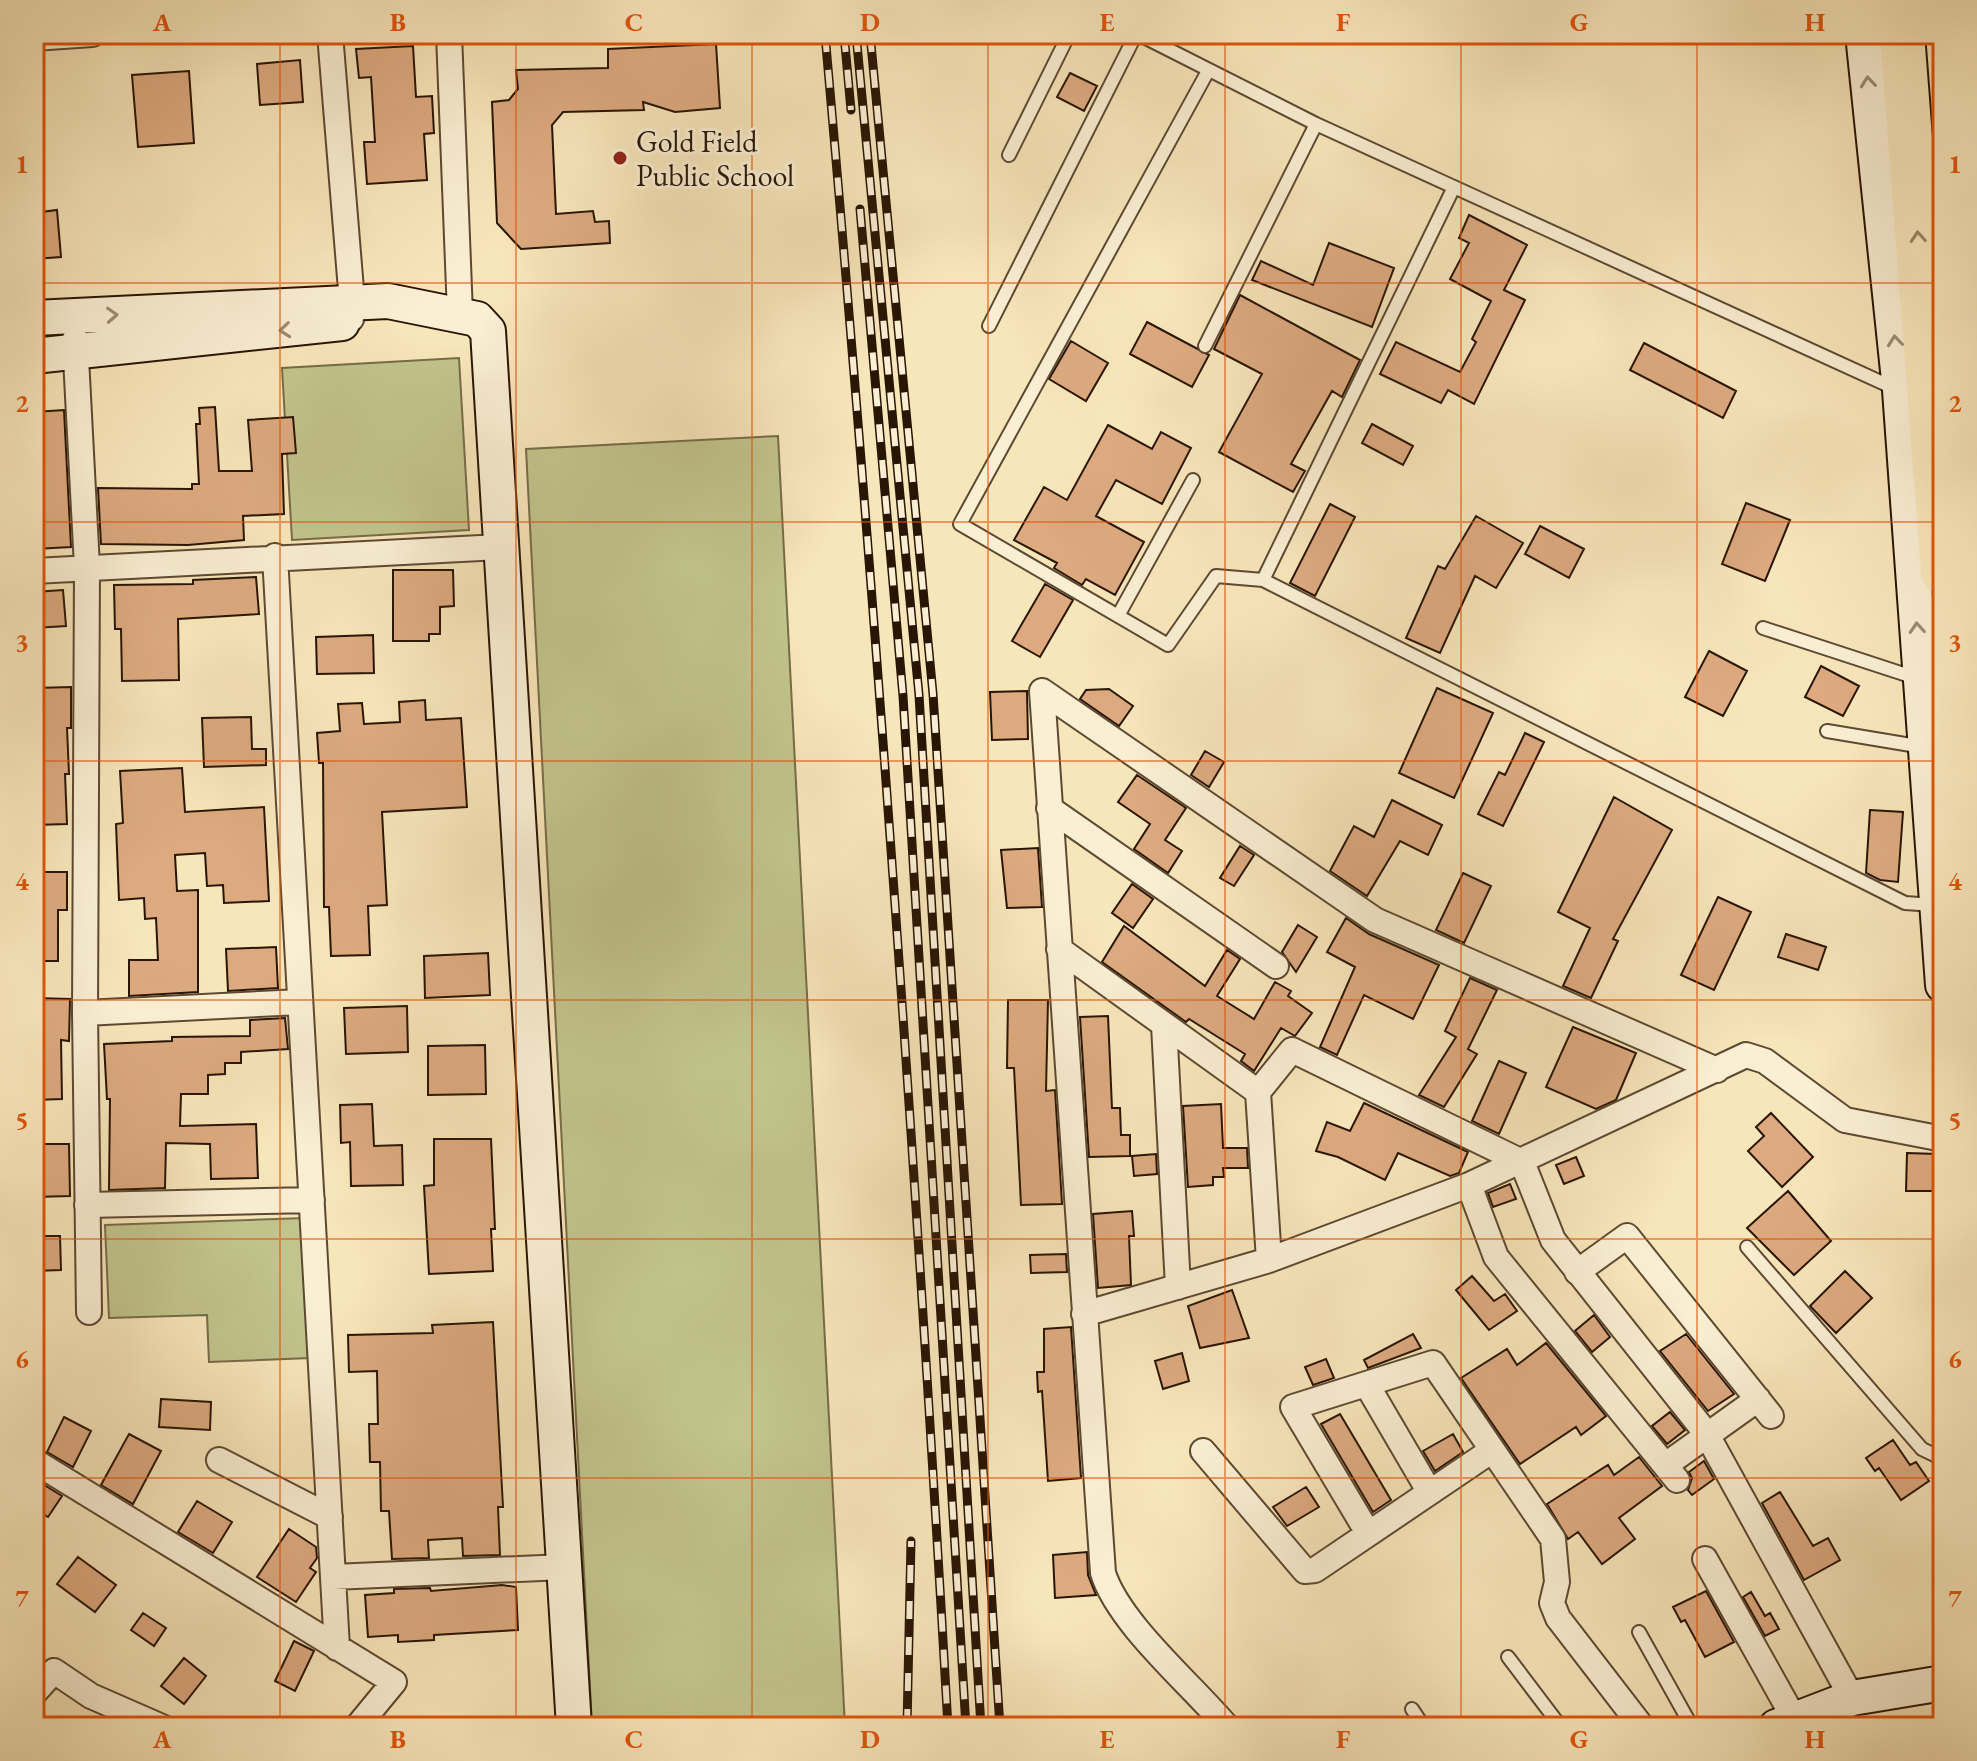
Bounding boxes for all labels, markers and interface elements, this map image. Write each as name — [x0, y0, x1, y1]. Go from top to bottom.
text: A — [152, 5, 172, 39]
text: B — [390, 5, 406, 39]
text: C — [625, 5, 643, 39]
text: D — [860, 5, 880, 39]
text: E — [1100, 5, 1115, 39]
text: F — [1336, 5, 1350, 39]
text: G — [1570, 5, 1589, 39]
text: H — [1805, 5, 1826, 39]
one-way arrow — [1859, 75, 1876, 88]
place label: Gold Field Public School — [636, 122, 794, 195]
text: 1 — [15, 147, 29, 181]
text: 1 — [1948, 147, 1962, 181]
marker: Gold Field Public School — [611, 149, 629, 167]
one-way arrow — [1910, 230, 1927, 243]
one-way arrow — [106, 306, 119, 323]
one-way arrow — [278, 321, 291, 338]
one-way arrow — [1886, 334, 1903, 347]
text: 2 — [15, 386, 29, 420]
text: 2 — [1948, 386, 1962, 420]
one-way arrow — [1909, 621, 1926, 634]
text: 3 — [15, 625, 29, 659]
text: 3 — [1948, 625, 1962, 659]
text: 4 — [15, 864, 29, 898]
text: 4 — [1948, 864, 1962, 898]
text: 5 — [15, 1103, 29, 1137]
text: 5 — [1948, 1103, 1962, 1137]
text: 6 — [15, 1342, 29, 1376]
text: 6 — [1948, 1342, 1962, 1376]
text: 7 — [15, 1581, 29, 1615]
text: 7 — [1948, 1581, 1962, 1615]
text: A — [152, 1722, 172, 1756]
text: B — [390, 1722, 406, 1756]
text: C — [625, 1722, 643, 1756]
text: D — [860, 1722, 880, 1756]
text: E — [1100, 1722, 1115, 1756]
text: F — [1336, 1722, 1350, 1756]
text: G — [1570, 1722, 1589, 1756]
text: H — [1805, 1722, 1826, 1756]

